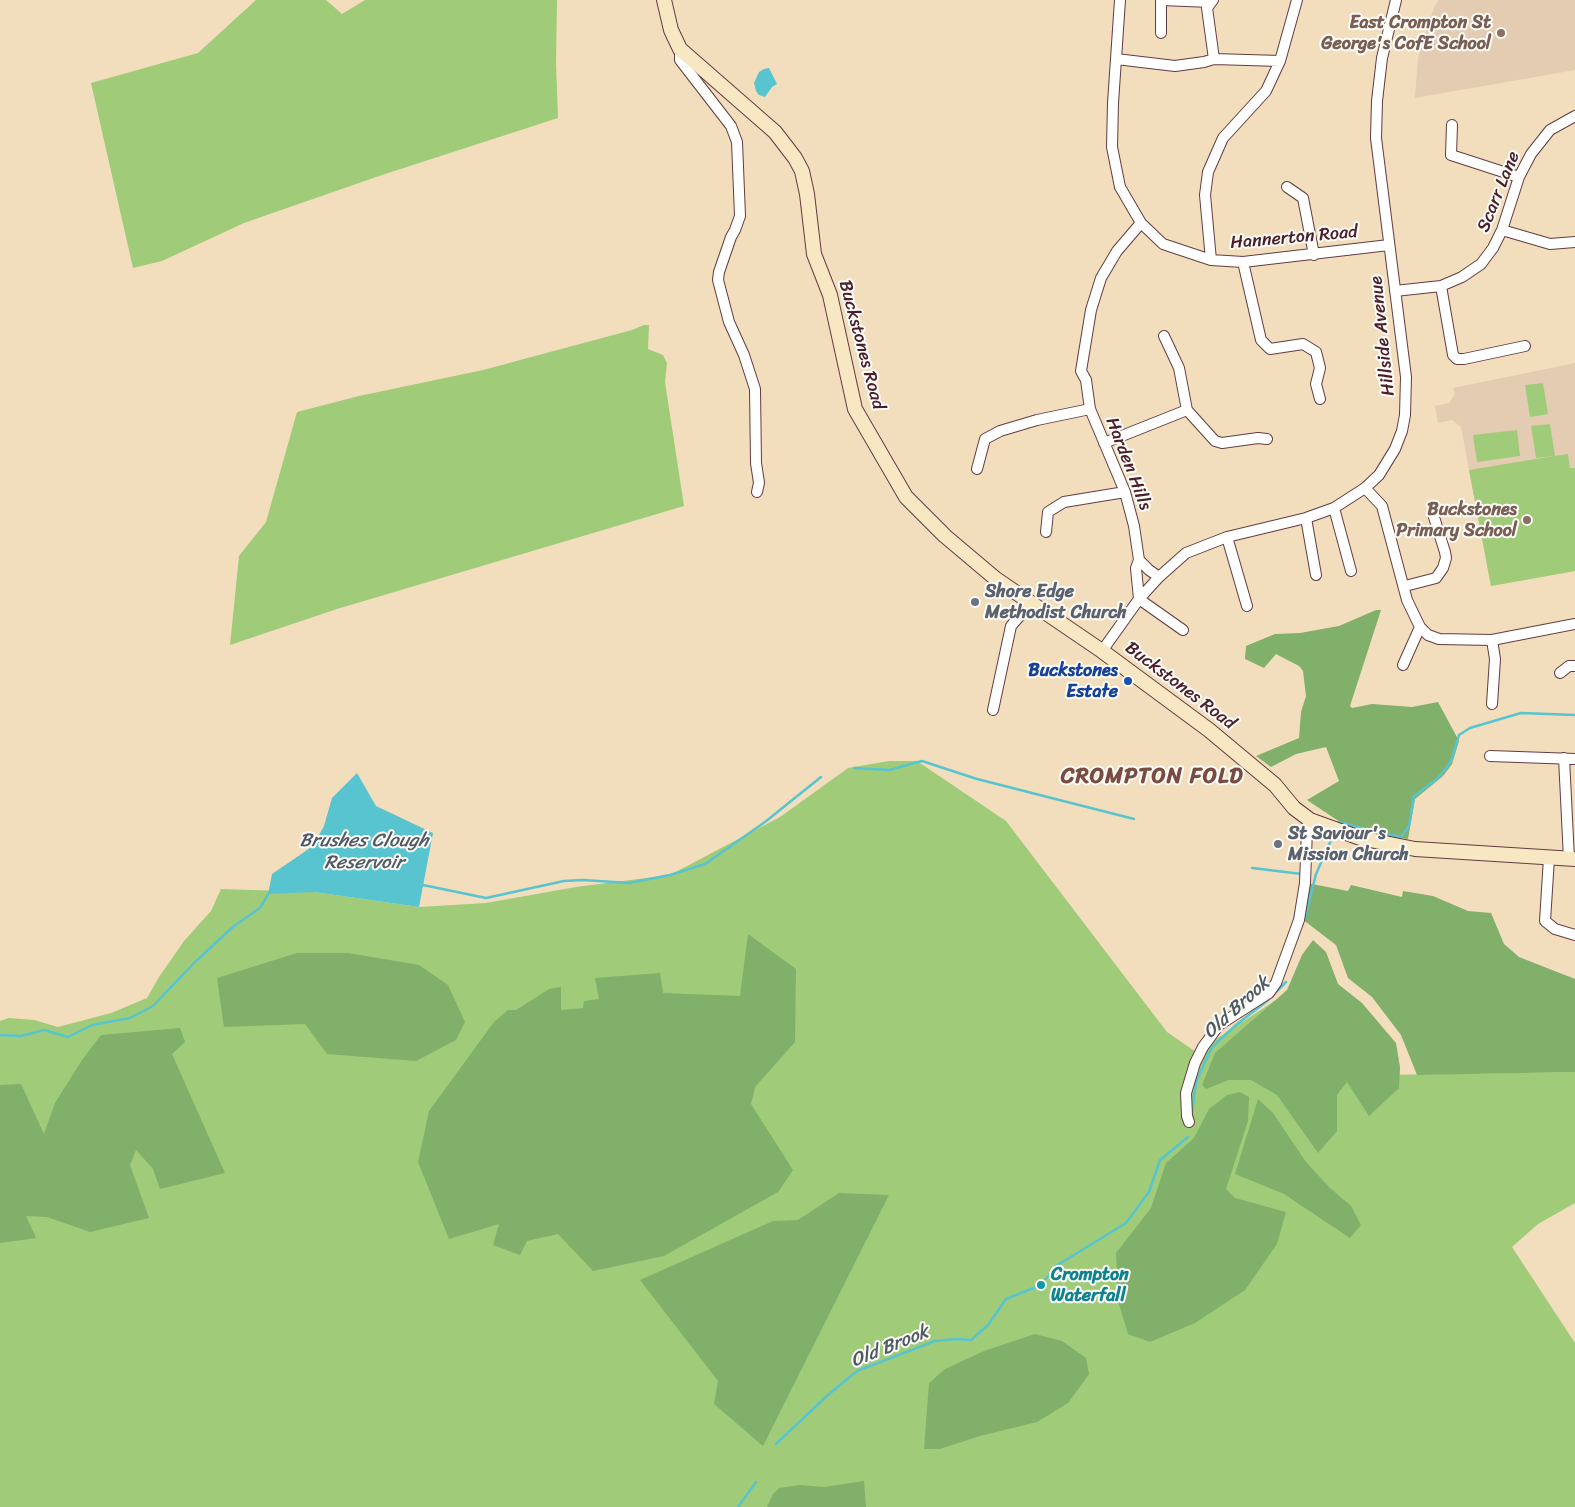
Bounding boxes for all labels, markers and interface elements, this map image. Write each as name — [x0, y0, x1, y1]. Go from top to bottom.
place label: East Crompton St George's CofE School — [1321, 12, 1491, 54]
marker: East Crompton St George's CofE School — [1495, 27, 1507, 39]
street label: Scarr Lane — [1473, 149, 1525, 235]
street label: Hannerton Road — [1230, 222, 1358, 254]
street label: Hillside Avenue — [1366, 275, 1400, 397]
street label: Buckstones Road — [833, 278, 889, 412]
street label: Harden Hills — [1100, 415, 1156, 513]
place label: Buckstones Primary School — [1396, 499, 1517, 542]
marker: Buckstones Primary School — [1521, 514, 1533, 526]
place label: Shore Edge Methodist Church — [985, 581, 1127, 624]
marker: Shore Edge Methodist Church — [969, 596, 981, 608]
street label: Buckstones Road — [1120, 637, 1240, 735]
place label: Buckstones Estate — [1028, 660, 1118, 702]
marker: Buckstones Estate — [1122, 675, 1134, 687]
district label: CROMPTON FOLD — [1059, 764, 1245, 790]
place label: St Saviour's Mission Church — [1288, 823, 1409, 866]
water label: Brushes Clough Reservoir — [300, 830, 428, 874]
marker: St Saviour's Mission Church — [1272, 838, 1284, 850]
water label: Old Brook — [1199, 972, 1275, 1044]
place label: Crompton Waterfall — [1051, 1264, 1129, 1306]
marker: Crompton Waterfall — [1035, 1279, 1047, 1291]
water label: Old Brook — [848, 1321, 932, 1373]

